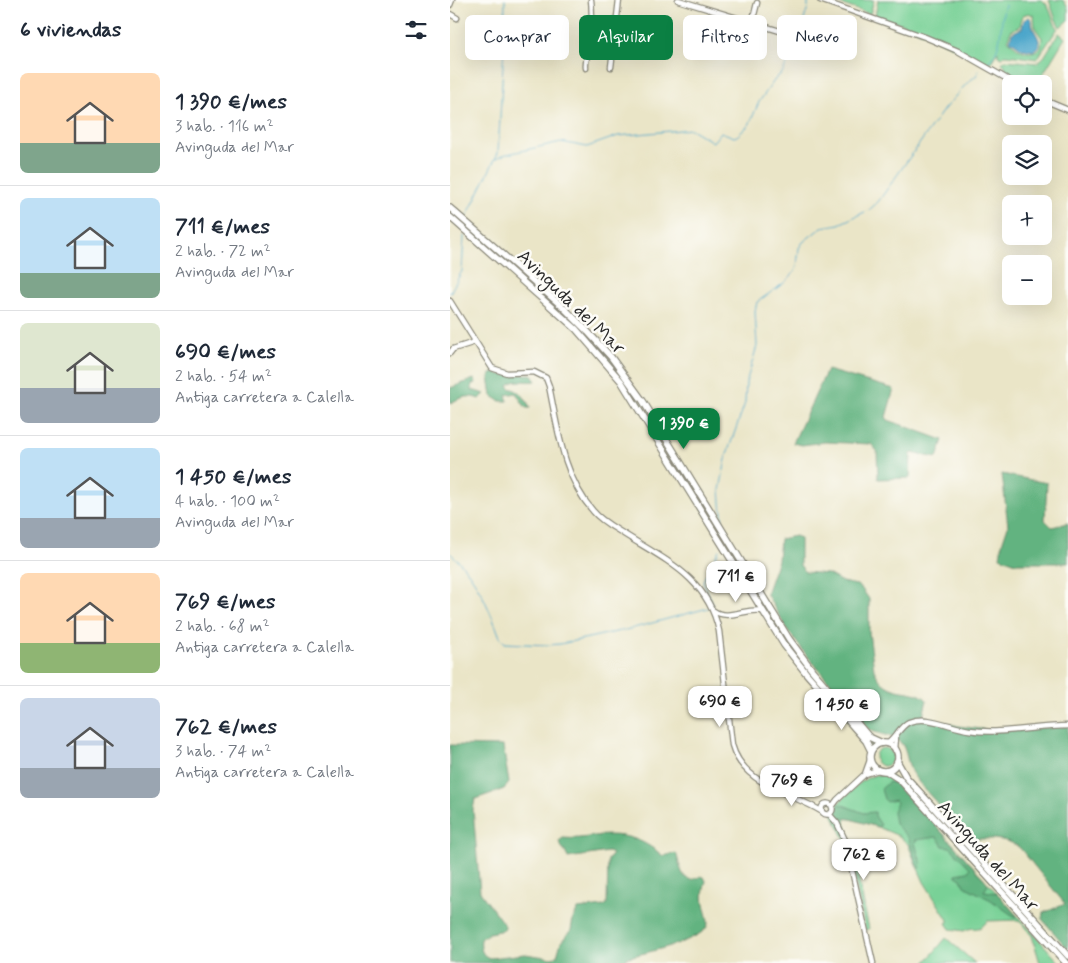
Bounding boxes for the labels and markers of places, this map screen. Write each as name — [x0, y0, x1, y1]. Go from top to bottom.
pin: 1 390 € — [638, 408, 730, 450]
pin: 711 € — [701, 560, 771, 603]
pin: 690 € — [685, 686, 755, 728]
pin: 1 450 € — [796, 688, 888, 731]
pin: 769 € — [757, 764, 827, 807]
pin: 762 € — [829, 838, 899, 881]

